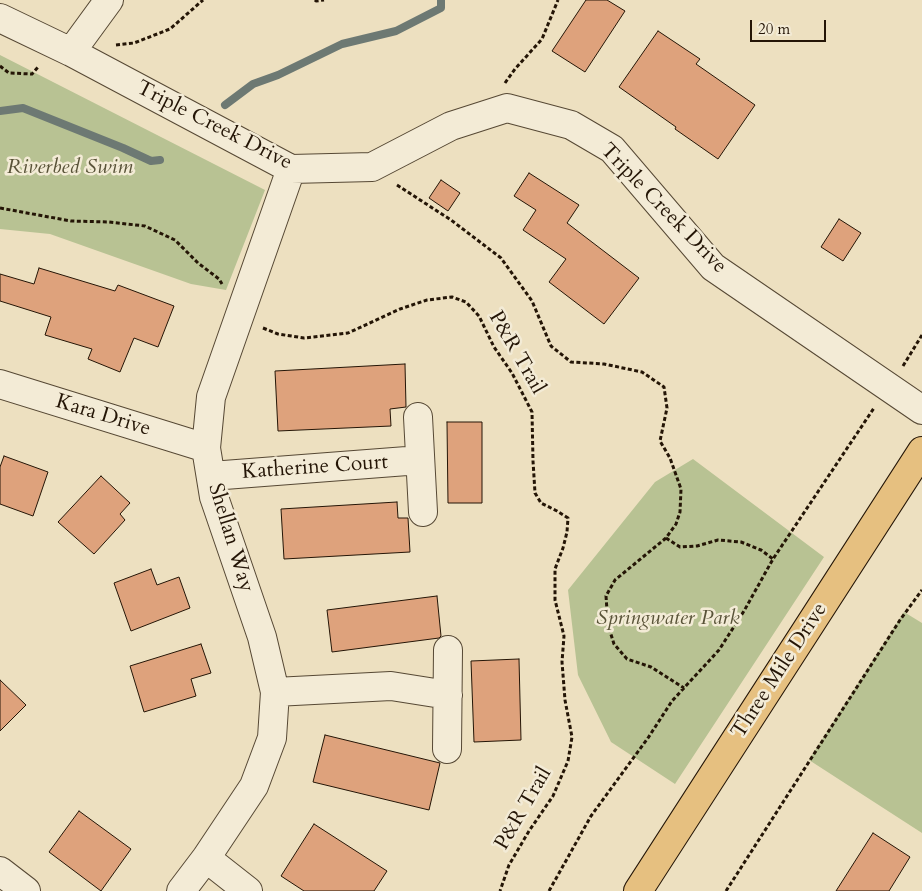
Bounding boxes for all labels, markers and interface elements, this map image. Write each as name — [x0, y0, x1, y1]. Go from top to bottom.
scale bar — [752, 10, 828, 42]
text: 20 m — [758, 19, 790, 39]
street label: Triple Creek Drive — [132, 76, 296, 176]
street label: Triple Creek Drive — [595, 139, 731, 279]
park label: Riverbed Swim — [7, 155, 133, 181]
street label: P&R Trail — [482, 307, 550, 399]
street label: Kara Drive — [53, 390, 153, 442]
street label: Katherine Court — [241, 450, 389, 486]
street label: Shellan Way — [202, 481, 258, 595]
street label: Three Mile Drive — [727, 599, 833, 743]
park label: Springwater Park — [596, 606, 740, 632]
street label: P&R Trail — [490, 763, 558, 855]

